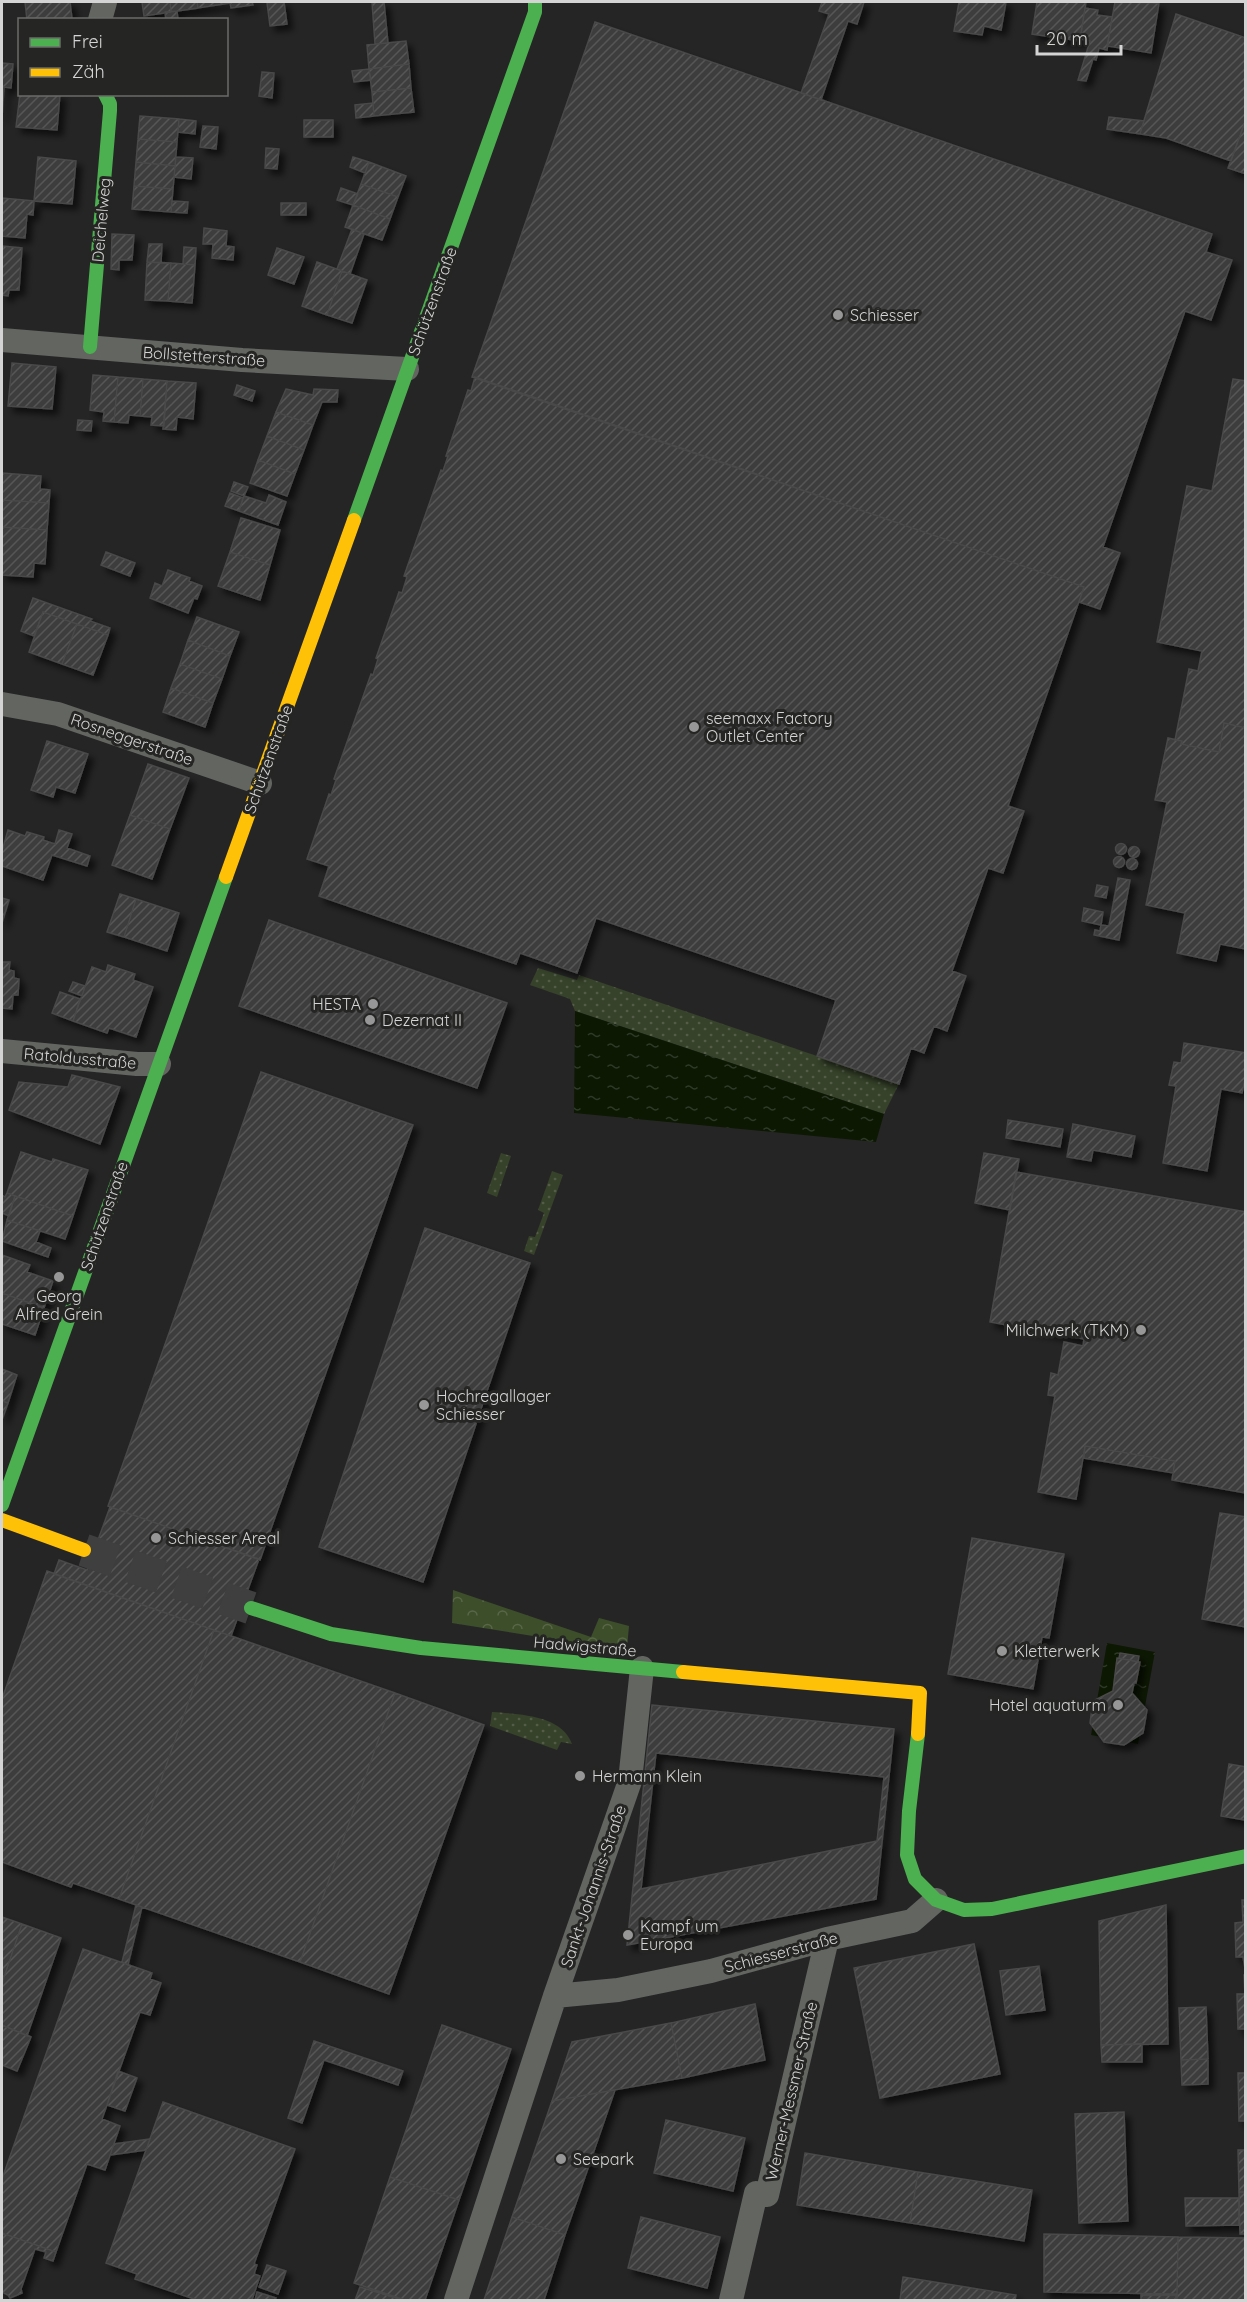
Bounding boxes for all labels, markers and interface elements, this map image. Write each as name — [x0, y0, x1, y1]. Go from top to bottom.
legend — [18, 18, 228, 96]
scale bar — [1037, 18, 1121, 56]
text: 20 m — [1046, 27, 1088, 50]
text: Frei — [72, 30, 103, 53]
text: Zäh — [72, 60, 105, 83]
street label: Deichelweg — [87, 177, 115, 263]
street label: Schützenstraße — [403, 244, 461, 358]
place label: Schiesser — [850, 305, 919, 325]
marker: Schiesser — [831, 308, 845, 322]
street label: Bollstetterstraße — [142, 342, 266, 370]
street label: Schützenstraße — [239, 702, 297, 816]
place label: seemaxx Factory Outlet Center — [706, 708, 833, 746]
street label: Rosneggerstraße — [68, 709, 196, 769]
marker: seemaxx Factory Outlet Center — [687, 720, 701, 734]
place label: HESTA — [312, 994, 361, 1014]
marker: HESTA — [366, 997, 380, 1011]
place label: Dezernat II — [382, 1010, 462, 1030]
marker: Dezernat II — [363, 1013, 377, 1027]
street label: Ratoldusstraße — [23, 1043, 137, 1073]
street label: Schützenstraße — [76, 1159, 132, 1273]
marker: Georg Alfred Grein — [52, 1270, 66, 1284]
place label: Georg Alfred Grein — [15, 1286, 103, 1324]
place label: Milchwerk (TKM) — [1006, 1320, 1129, 1340]
marker: Milchwerk (TKM) — [1134, 1323, 1148, 1337]
place label: Hochregallager Schiesser — [436, 1386, 551, 1424]
marker: Hochregallager Schiesser — [417, 1398, 431, 1412]
place label: Schiesser Areal — [168, 1528, 280, 1548]
marker: Schiesser Areal — [149, 1531, 163, 1545]
street label: Hadwigstraße — [533, 1632, 637, 1660]
place label: Kletterwerk — [1014, 1641, 1100, 1661]
marker: Kletterwerk — [995, 1644, 1009, 1658]
place label: Hotel aquaturm — [989, 1695, 1106, 1715]
marker: Hotel aquaturm — [1111, 1698, 1125, 1712]
place label: Hermann Klein — [592, 1766, 702, 1786]
marker: Hermann Klein — [573, 1769, 587, 1783]
street label: Sankt-Johannis-Straße — [556, 1802, 630, 1970]
place label: Kampf um Europa — [640, 1916, 719, 1954]
street label: Schiesserstraße — [722, 1927, 840, 1977]
marker: Kampf um Europa — [621, 1928, 635, 1942]
street label: Werner-Messmer-Straße — [761, 1999, 821, 2183]
place label: Seepark — [573, 2149, 634, 2169]
marker: Seepark — [554, 2152, 568, 2166]

